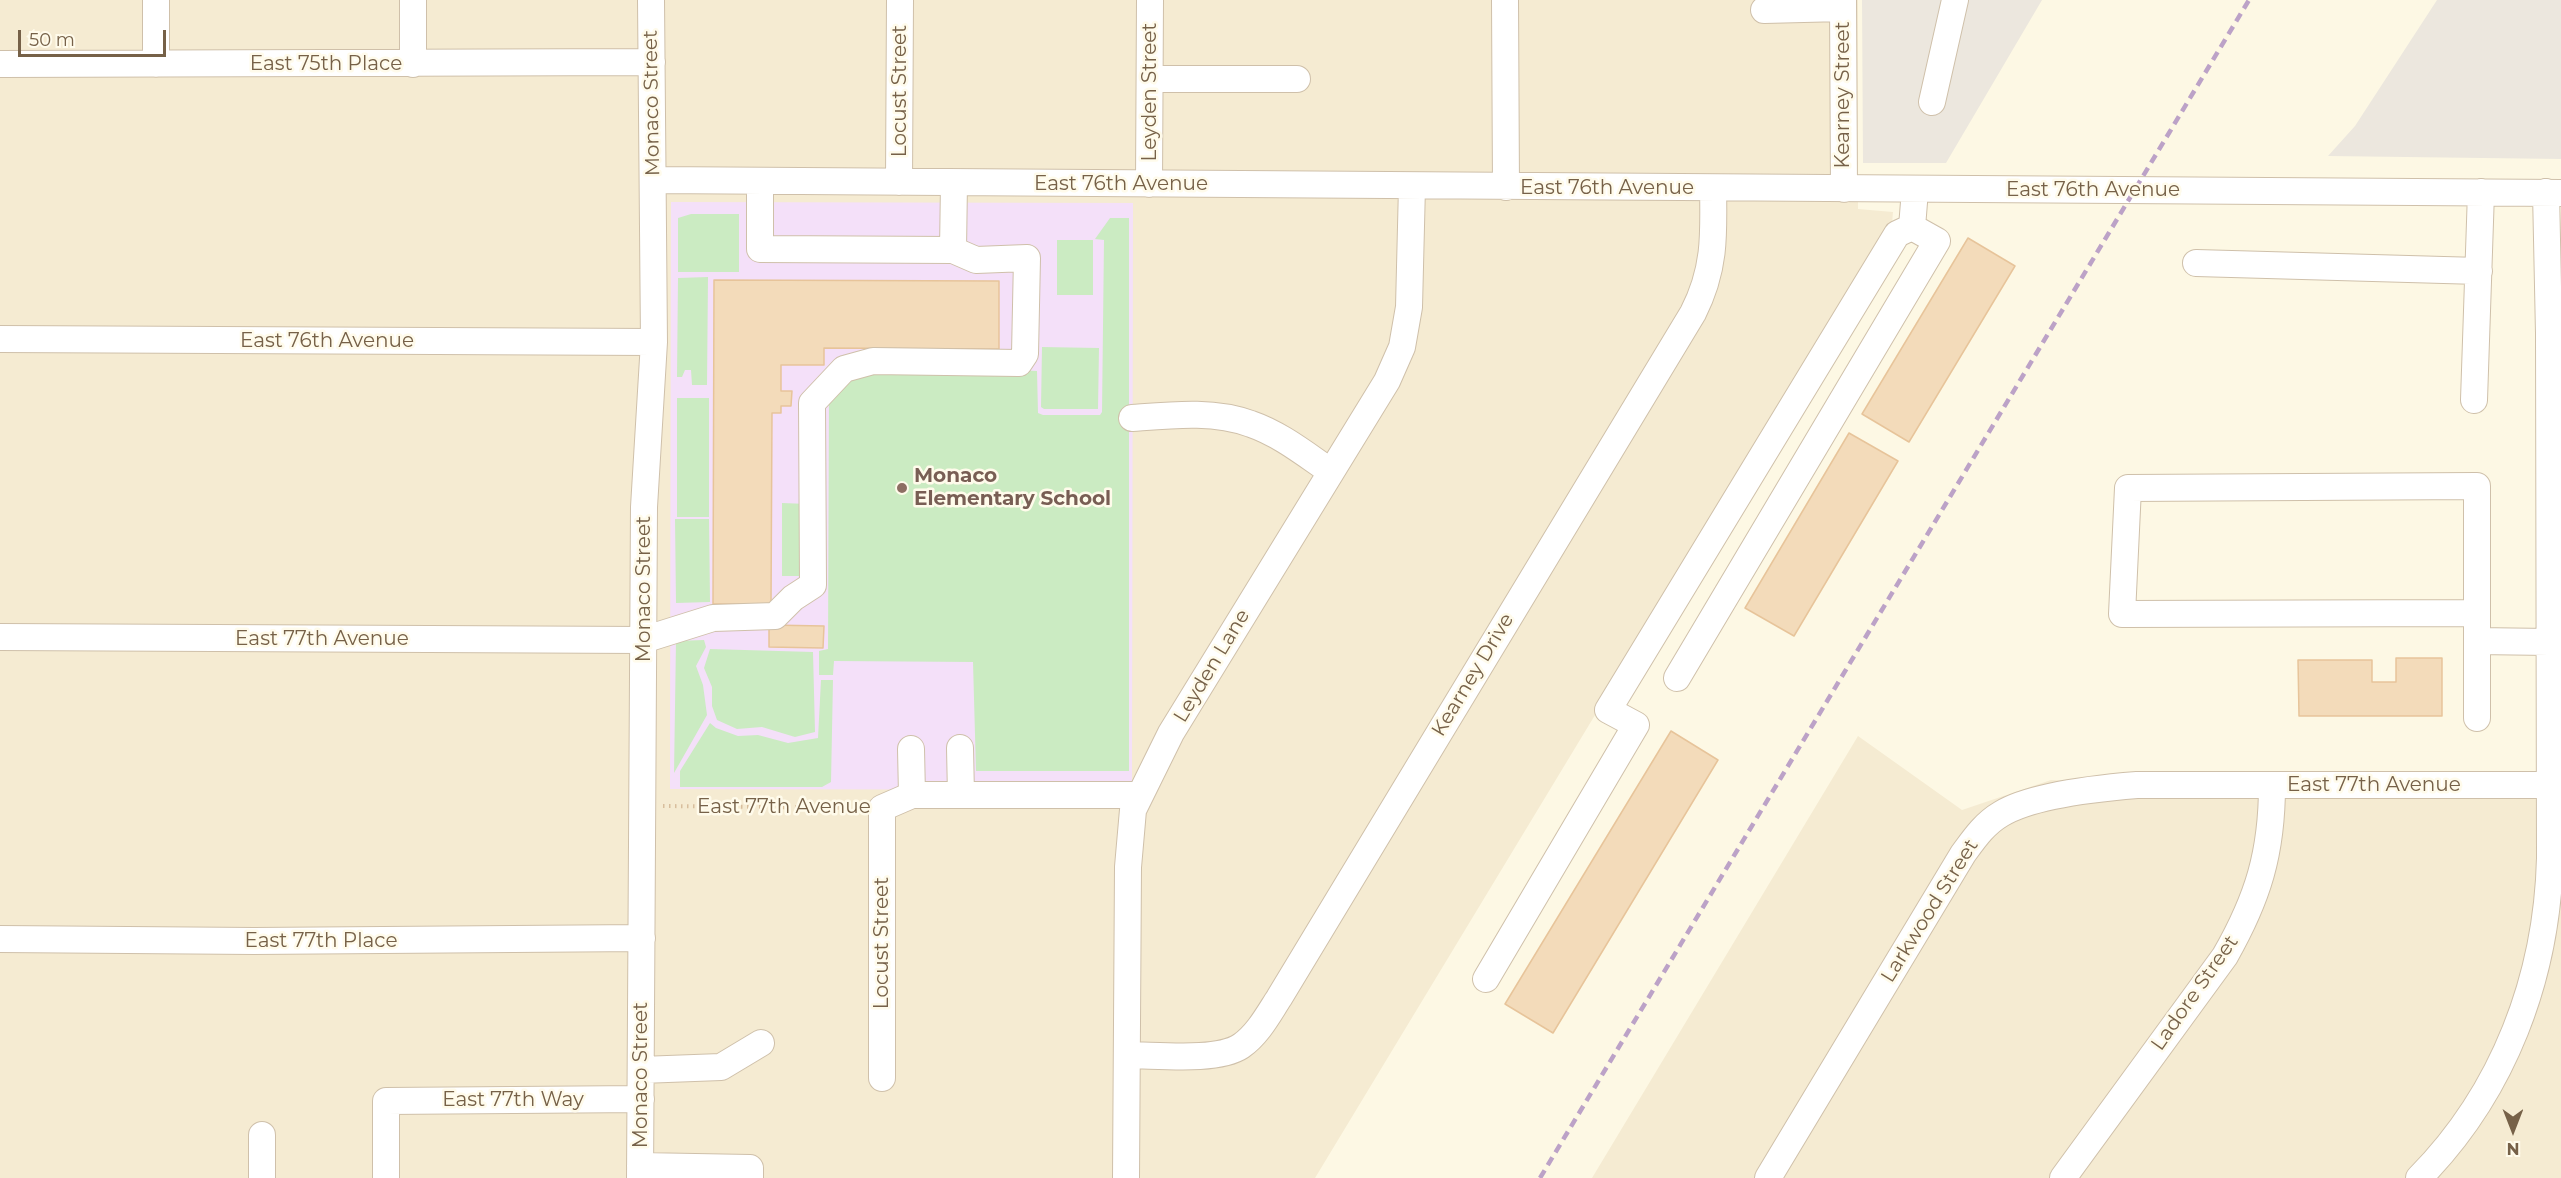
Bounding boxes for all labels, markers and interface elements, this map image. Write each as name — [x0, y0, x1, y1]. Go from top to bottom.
scale bar — [21, 18, 170, 56]
street label: Kearney Street — [1831, 21, 1855, 169]
street label: Leyden Street — [1138, 23, 1162, 161]
street label: Locust Street — [888, 25, 912, 157]
text: 50 m — [29, 29, 75, 51]
street label: Monaco Street — [639, 30, 665, 176]
street label: East 75th Place — [250, 52, 402, 76]
street label: East 76th Avenue — [1034, 172, 1208, 196]
street label: East 76th Avenue — [1520, 176, 1694, 200]
street label: East 76th Avenue — [2006, 178, 2180, 202]
street label: East 76th Avenue — [240, 329, 414, 353]
place label: Monaco Elementary School — [914, 464, 1111, 511]
marker: Monaco Elementary School — [895, 481, 909, 495]
street label: Monaco Street — [632, 516, 656, 662]
street label: Leyden Lane — [1169, 605, 1255, 727]
street label: Kearney Drive — [1427, 609, 1519, 741]
street label: East 77th Avenue — [235, 627, 409, 651]
street label: East 77th Avenue — [2287, 773, 2461, 797]
street label: East 77th Avenue — [697, 795, 871, 819]
street label: Larkwood Street — [1876, 835, 1984, 987]
street label: Locust Street — [870, 877, 894, 1009]
street label: East 77th Place — [245, 929, 397, 953]
street label: Ladore Street — [2146, 931, 2244, 1055]
street label: Monaco Street — [629, 1002, 653, 1148]
street label: East 77th Way — [442, 1088, 584, 1112]
north arrow — [2483, 1100, 2543, 1160]
text: N — [2507, 1139, 2519, 1158]

